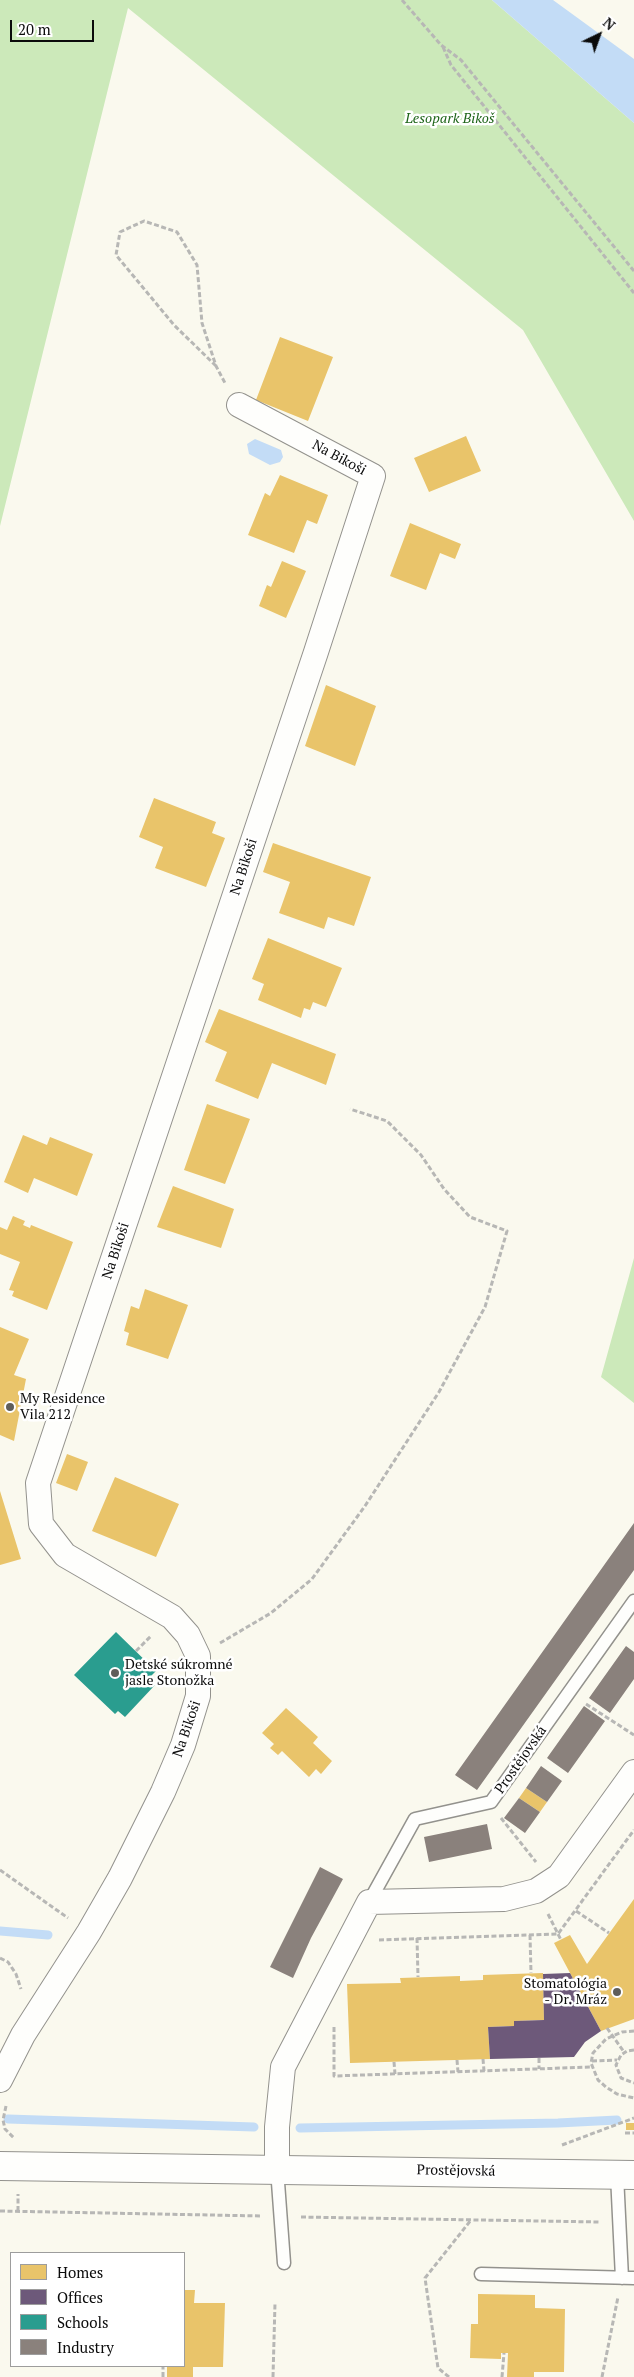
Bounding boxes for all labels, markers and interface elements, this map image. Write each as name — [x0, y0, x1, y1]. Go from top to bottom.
scale bar — [12, 10, 96, 42]
north arrow — [574, 10, 624, 60]
text: N — [599, 13, 620, 34]
text: 20 m — [18, 19, 51, 39]
park label: Lesopark Bikoš — [405, 111, 495, 127]
street label: Na Bikoši — [309, 437, 369, 479]
street label: Na Bikoši — [227, 837, 261, 897]
street label: Na Bikoši — [99, 1221, 133, 1281]
place label: My Residence Vila 212 — [20, 1391, 105, 1424]
marker: My Residence Vila 212 — [4, 1401, 16, 1413]
place label: Detské súkromné jasle Stonožka — [125, 1657, 233, 1690]
marker: Detské súkromné jasle Stonožka — [109, 1667, 121, 1679]
street label: Na Bikoši — [170, 1699, 204, 1759]
street label: Prostějovská — [492, 1723, 550, 1797]
place label: Stomatológia - Dr. Mráz — [524, 1976, 607, 2008]
marker: Stomatológia - Dr. Mráz — [611, 1986, 623, 1998]
street label: Prostějovská — [416, 2162, 496, 2180]
legend — [10, 2252, 185, 2367]
text: Homes — [57, 2262, 103, 2282]
text: Offices — [57, 2287, 103, 2307]
text: Schools — [57, 2312, 108, 2332]
text: Industry — [57, 2337, 114, 2357]

